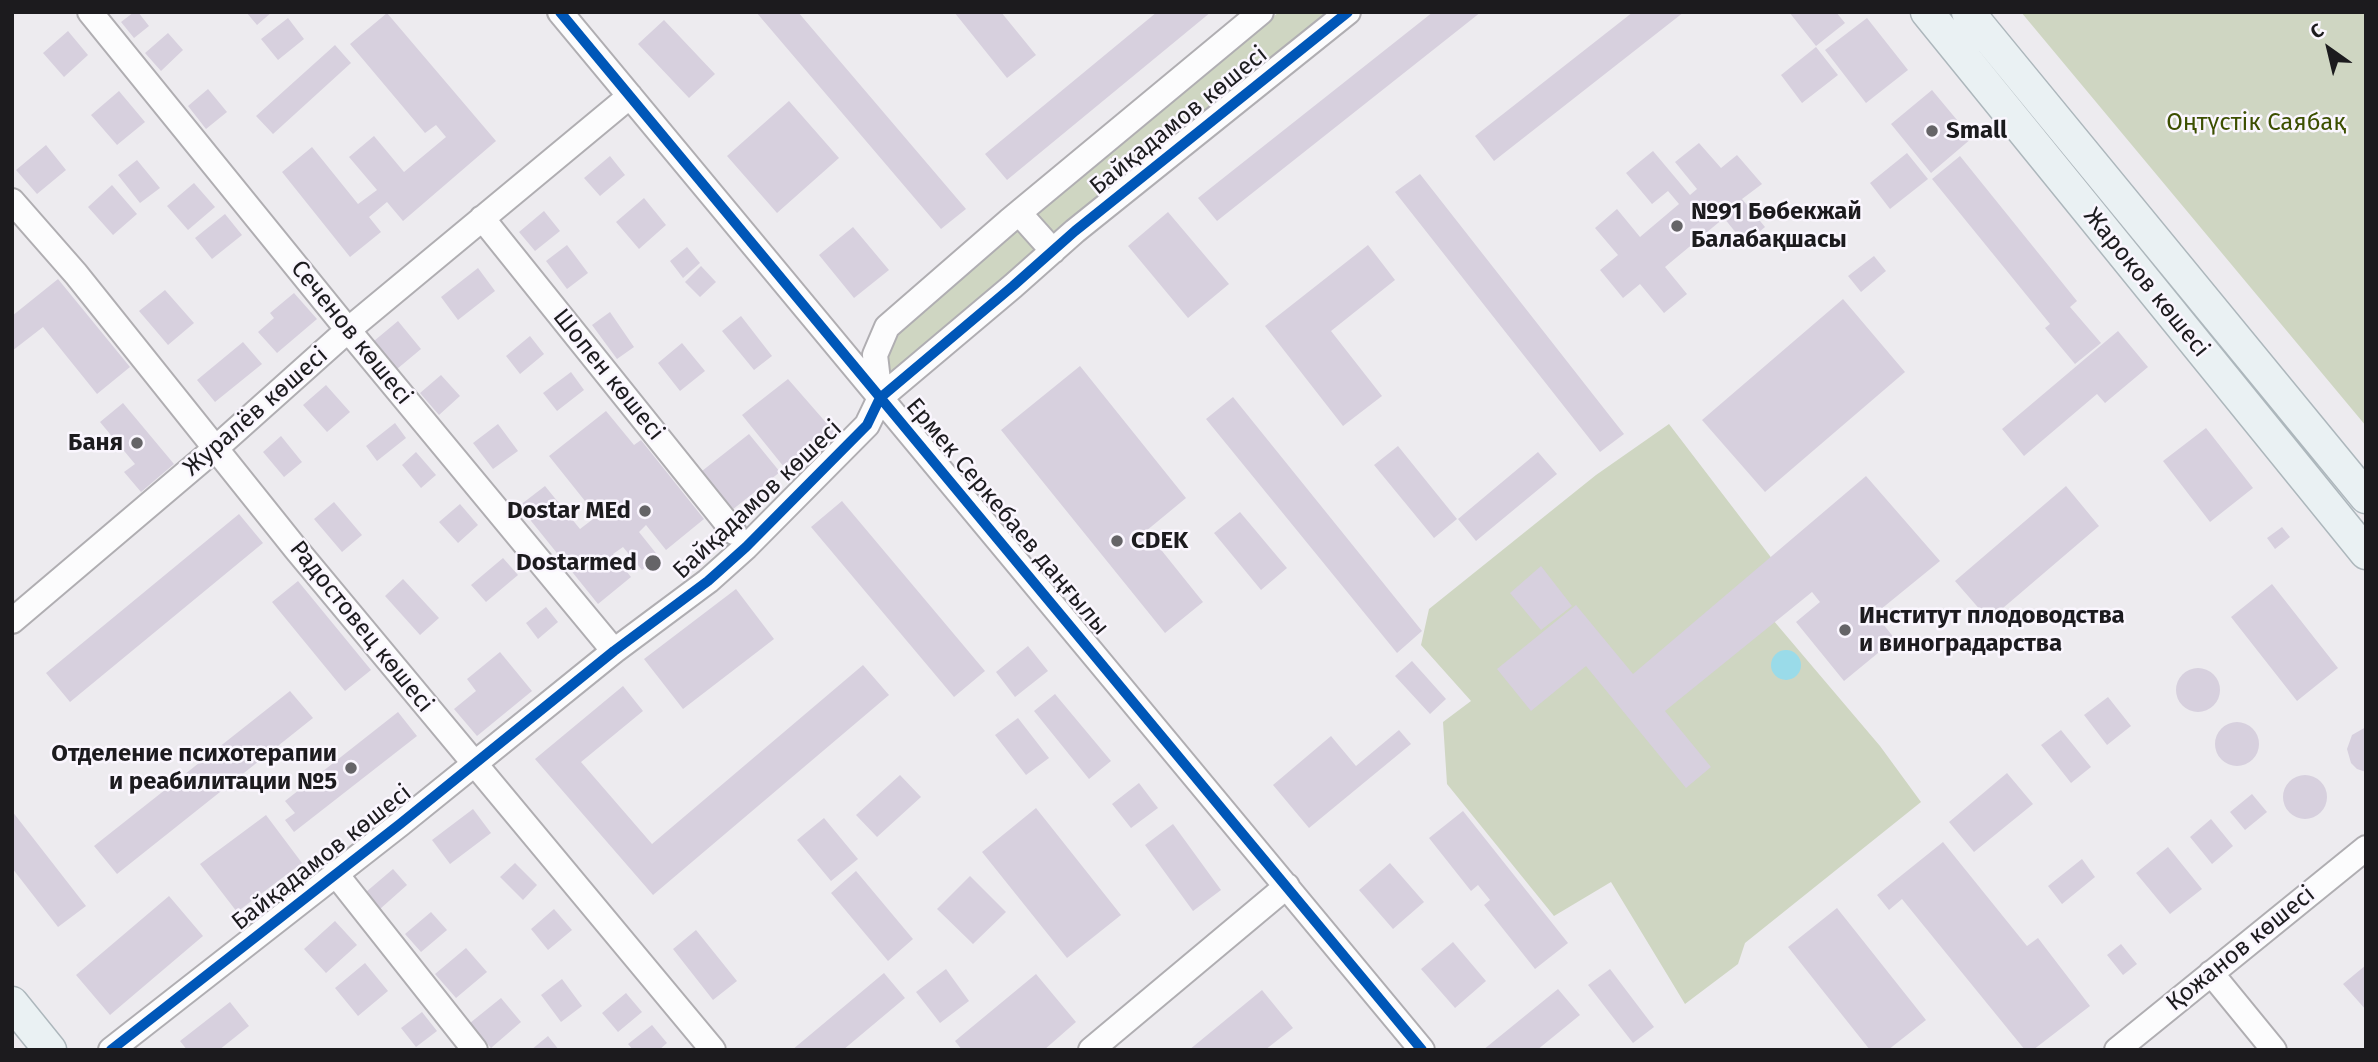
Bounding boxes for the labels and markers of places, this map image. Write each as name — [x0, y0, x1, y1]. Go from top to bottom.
place label: Small — [1946, 117, 2007, 145]
marker: Small — [1924, 123, 1940, 139]
place label: №91 Бөбекжай Балабақшасы — [1691, 198, 1862, 254]
marker: №91 Бөбекжай Балабақшасы — [1669, 218, 1685, 234]
place label: Баня — [68, 429, 123, 457]
marker: Баня — [129, 435, 145, 451]
place label: Dostar MEd — [507, 497, 631, 525]
marker: Dostar MEd — [637, 503, 653, 519]
place label: CDEK — [1131, 527, 1188, 555]
marker: CDEK — [1109, 533, 1125, 549]
place label: Dostarmed — [516, 549, 637, 577]
marker: Dostarmed — [643, 553, 663, 573]
place label: Институт плодоводства и виноградарства — [1859, 602, 2125, 658]
marker: Институт плодоводства и виноградарства — [1837, 622, 1853, 638]
place label: Отделение психотерапии и реабилитации №5 — [51, 740, 337, 796]
marker: Отделение психотерапии и реабилитации №5 — [343, 760, 359, 776]

